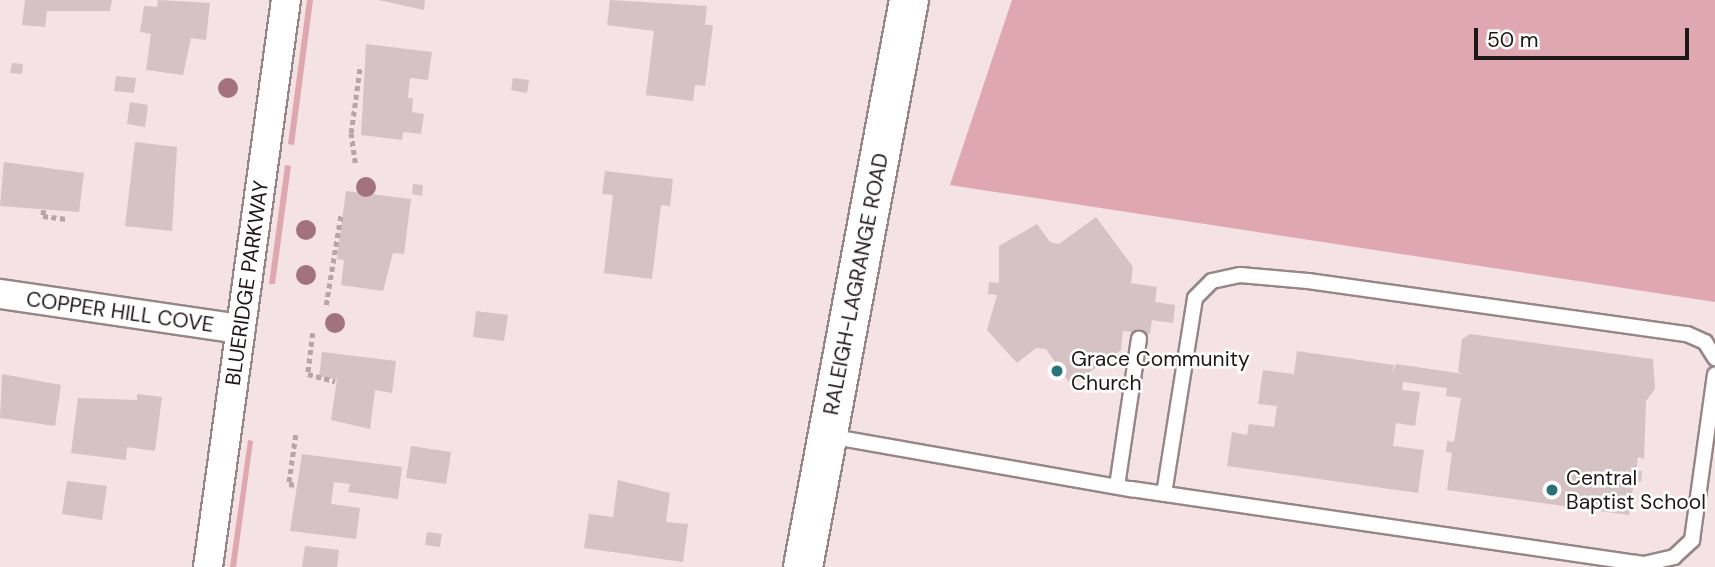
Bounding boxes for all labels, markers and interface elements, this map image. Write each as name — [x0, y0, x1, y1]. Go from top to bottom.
scale bar — [1477, 14, 1692, 58]
text: 50 m — [1487, 26, 1538, 54]
street label: RALEIGH-LAGRANGE ROAD — [818, 151, 894, 417]
street label: BLUERIDGE PARKWAY — [220, 179, 274, 387]
street label: COPPER HILL COVE — [25, 286, 215, 338]
place label: Grace Community Church — [1071, 346, 1250, 396]
marker: Grace Community Church — [1049, 363, 1065, 379]
place label: Central Baptist School — [1566, 465, 1706, 515]
marker: Central Baptist School — [1544, 482, 1560, 498]

